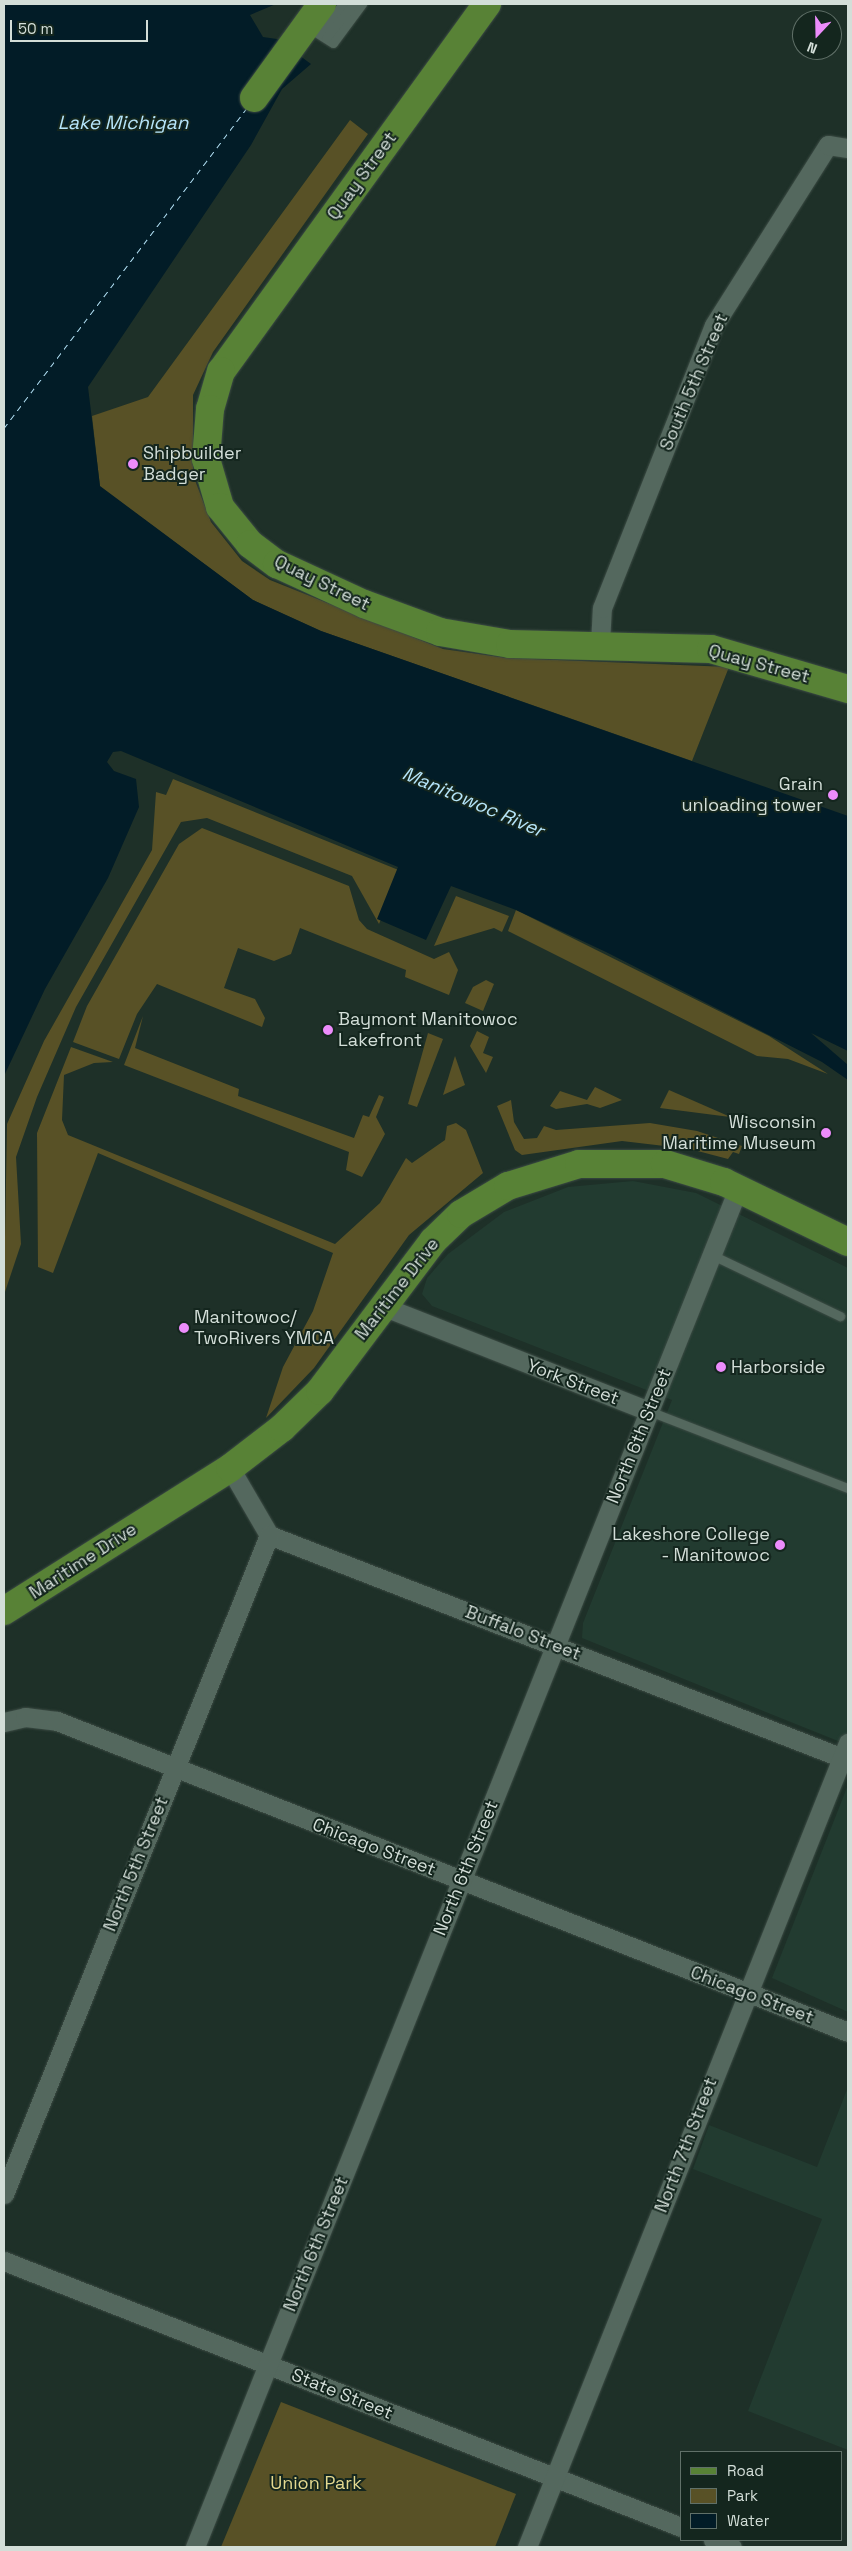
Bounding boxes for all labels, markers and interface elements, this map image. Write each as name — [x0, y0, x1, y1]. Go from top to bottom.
scale bar — [12, 10, 150, 42]
north arrow — [792, 10, 842, 60]
text: 50 m — [18, 19, 53, 38]
text: N — [804, 38, 820, 58]
water label: Lake Michigan — [58, 112, 188, 134]
street label: Quay Street — [323, 128, 401, 224]
street label: South 5th Street — [655, 310, 733, 454]
place label: Shipbuilder Badger — [143, 443, 242, 486]
marker: Shipbuilder Badger — [127, 458, 139, 470]
street label: Quay Street — [271, 551, 373, 615]
street label: Quay Street — [706, 640, 812, 688]
water label: Manitowoc River — [399, 762, 547, 842]
place label: Grain unloading tower — [682, 774, 823, 816]
marker: Grain unloading tower — [827, 789, 839, 801]
place label: Baymont Manitowoc Lakefront — [338, 1009, 518, 1052]
marker: Baymont Manitowoc Lakefront — [322, 1024, 334, 1036]
place label: Wisconsin Maritime Museum — [662, 1112, 816, 1154]
marker: Wisconsin Maritime Museum — [820, 1127, 832, 1139]
street label: Maritime Drive — [350, 1234, 444, 1344]
place label: Manitowoc/ TwoRivers YMCA — [194, 1307, 334, 1350]
marker: Manitowoc/ TwoRivers YMCA — [178, 1322, 190, 1334]
street label: York Street — [524, 1355, 622, 1409]
place label: Harborside — [731, 1356, 825, 1378]
marker: Harborside — [715, 1361, 727, 1373]
street label: North 6th Street — [602, 1365, 676, 1507]
street label: Maritime Drive — [25, 1518, 141, 1604]
place label: Lakeshore College - Manitowoc — [612, 1524, 770, 1566]
marker: Lakeshore College - Manitowoc — [774, 1539, 786, 1551]
street label: Buffalo Street — [462, 1601, 584, 1665]
street label: North 5th Street — [99, 1793, 173, 1935]
street label: North 6th Street — [429, 1797, 503, 1939]
street label: Chicago Street — [309, 1814, 439, 1880]
street label: Chicago Street — [687, 1962, 817, 2028]
street label: North 7th Street — [650, 2074, 722, 2216]
street label: North 6th Street — [279, 2173, 353, 2315]
street label: State Street — [288, 2364, 396, 2424]
legend — [680, 2451, 842, 2541]
text: Road — [727, 2461, 764, 2480]
park label: Union Park — [270, 2472, 362, 2494]
text: Park — [727, 2486, 758, 2505]
text: Water — [727, 2511, 769, 2530]

